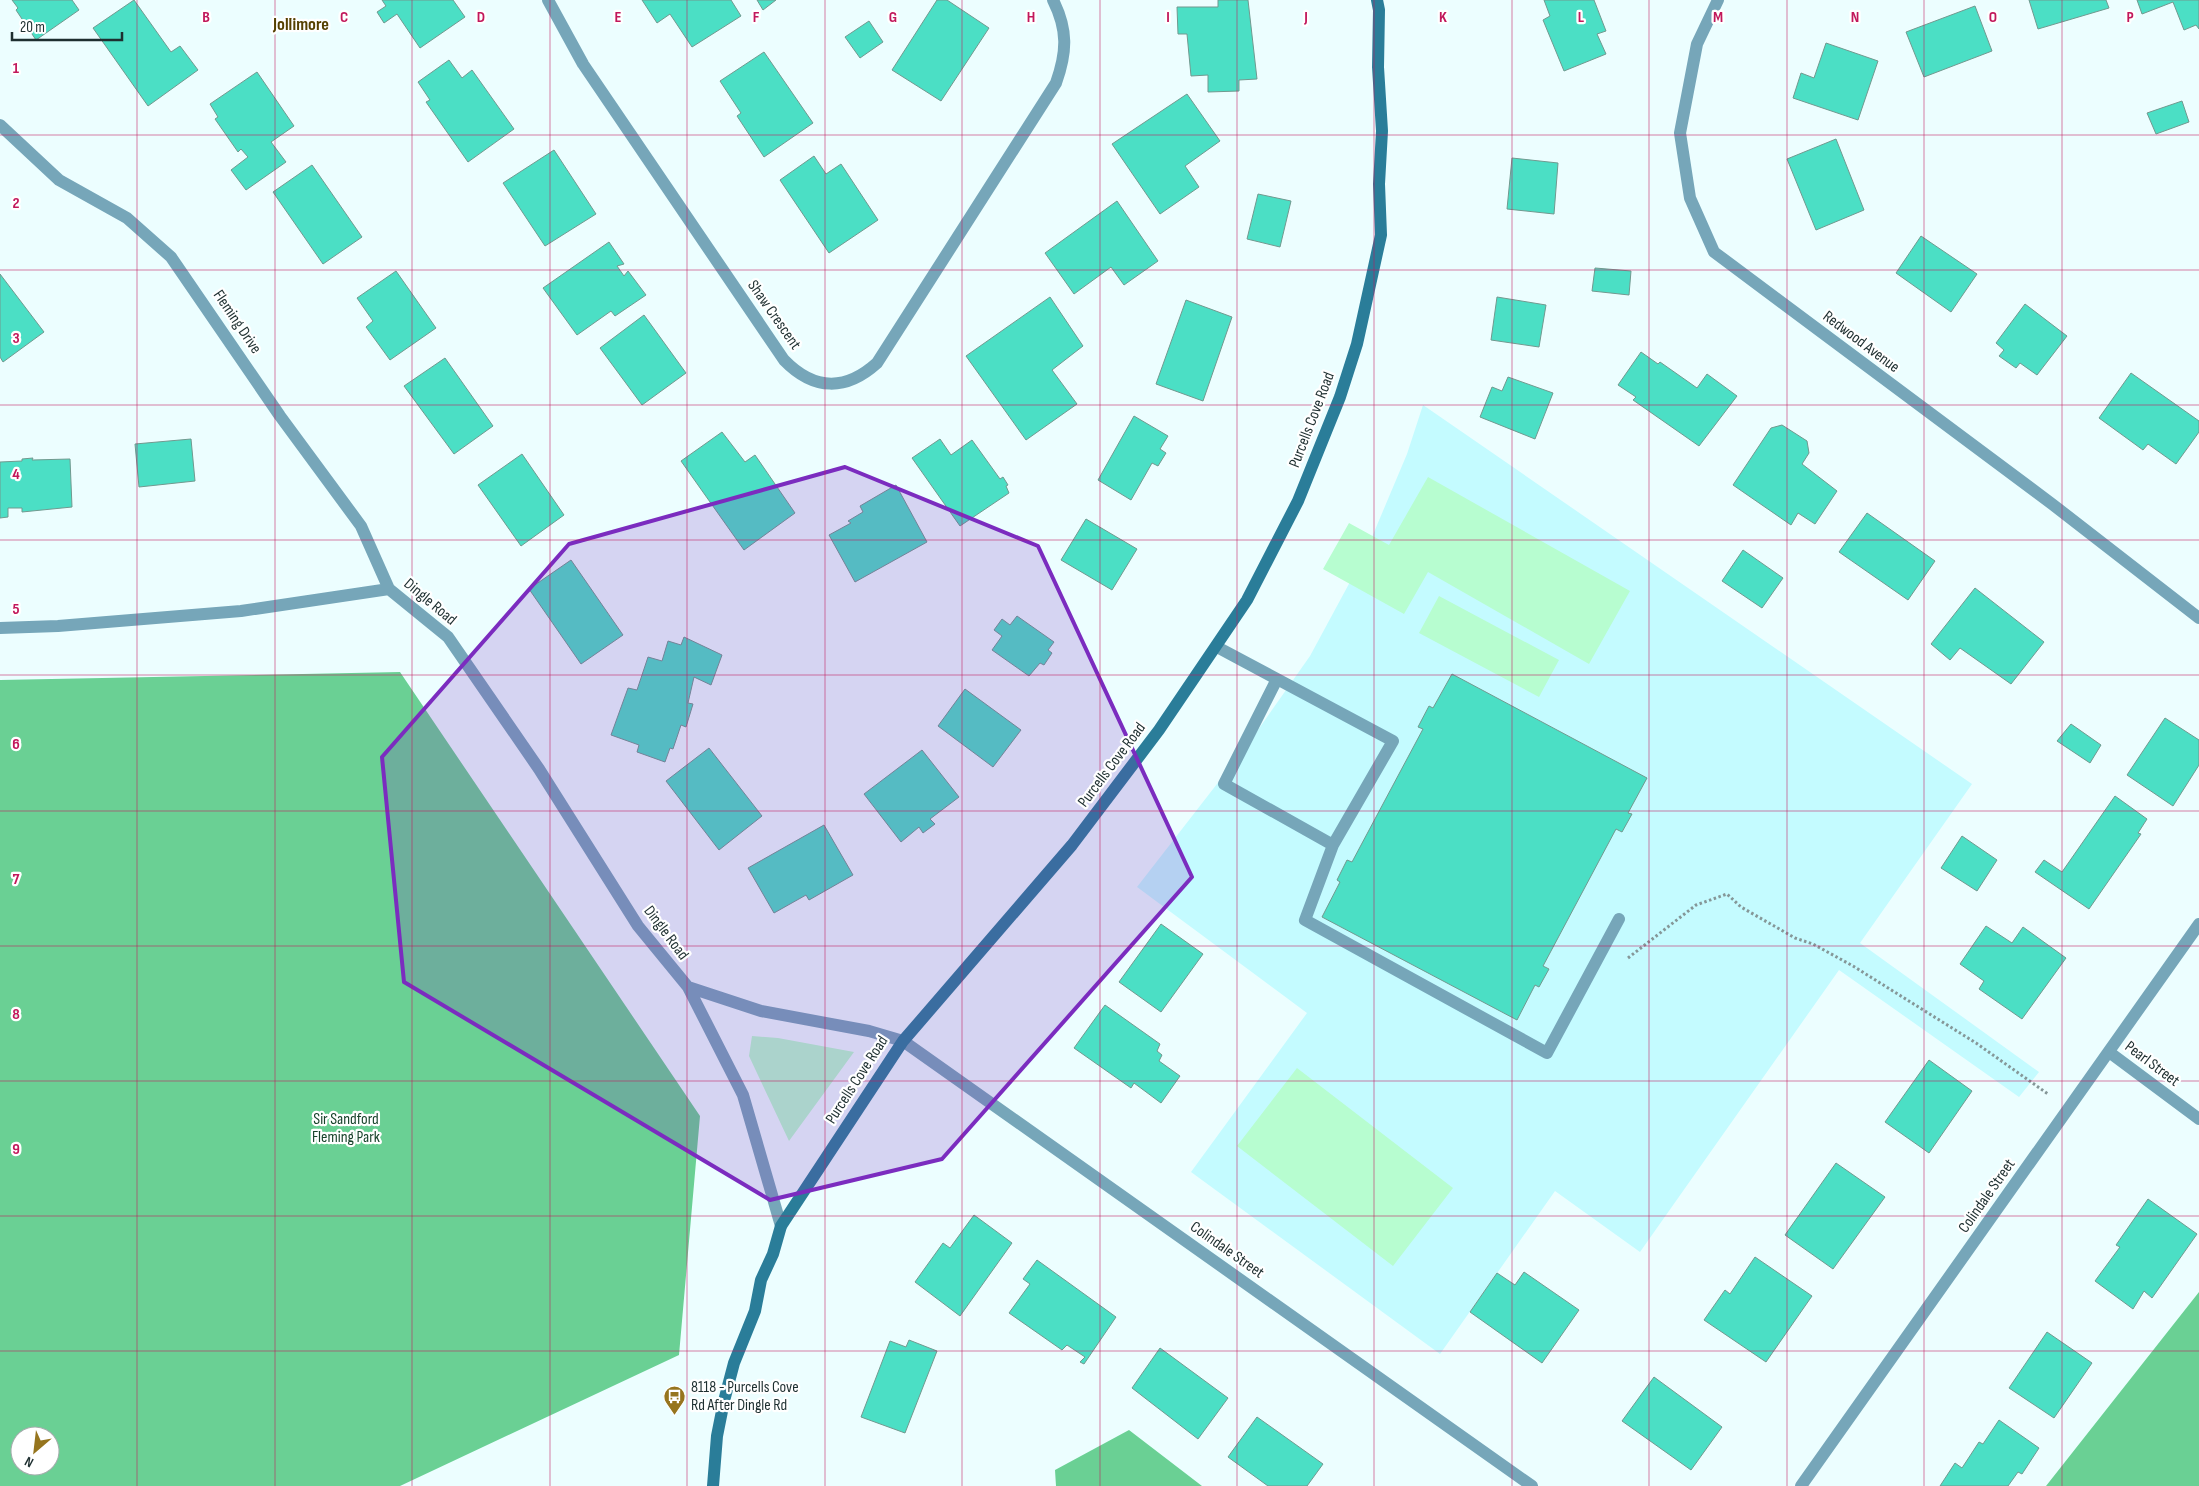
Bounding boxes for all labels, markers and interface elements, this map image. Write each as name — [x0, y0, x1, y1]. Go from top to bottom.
text: B — [202, 8, 210, 27]
text: C — [340, 8, 348, 27]
text: D — [477, 8, 485, 27]
text: E — [615, 8, 622, 27]
text: F — [753, 8, 760, 27]
text: G — [889, 8, 897, 27]
text: H — [1027, 8, 1035, 27]
text: I — [1166, 8, 1170, 27]
text: J — [1303, 8, 1308, 27]
text: K — [1439, 8, 1447, 27]
text: L — [1578, 8, 1585, 27]
text: M — [1713, 8, 1723, 27]
text: N — [1851, 8, 1859, 27]
text: O — [1989, 8, 1997, 27]
text: P — [2126, 8, 2134, 27]
scale bar — [12, 10, 122, 42]
district label: Jollimore — [272, 14, 329, 35]
text: 20 m — [20, 18, 45, 37]
text: 1 — [13, 59, 20, 78]
text: 2 — [12, 194, 20, 213]
street label: Shaw Crescent — [743, 277, 805, 353]
street label: Fleming Drive — [209, 287, 265, 357]
street label: Redwood Avenue — [1819, 307, 1903, 377]
text: 3 — [12, 329, 20, 348]
street label: Purcells Cove Road — [1285, 370, 1339, 470]
text: 4 — [12, 465, 20, 484]
street label: Dingle Road — [400, 575, 460, 629]
text: 5 — [12, 600, 20, 619]
street label: Purcells Cove Road — [1074, 719, 1150, 811]
text: 6 — [12, 735, 20, 754]
text: 7 — [13, 870, 20, 889]
street label: Dingle Road — [640, 902, 692, 964]
text: 8 — [12, 1005, 20, 1024]
street label: Purcells Cove Road — [822, 1033, 892, 1127]
street label: Pearl Street — [2121, 1037, 2183, 1091]
park label: Sir Sandford Fleming Park — [312, 1110, 380, 1147]
text: 9 — [12, 1140, 20, 1159]
street label: Colindale Street — [1955, 1155, 2019, 1237]
street label: Colindale Street — [1186, 1218, 1268, 1282]
place label: 8118 - Purcells Cove Rd After Dingle Rd — [691, 1378, 799, 1415]
bus stop icon: 8118 - Purcells Cove Rd After Dingle Rd — [663, 1384, 687, 1415]
north arrow — [10, 1426, 60, 1476]
text: N — [22, 1453, 36, 1471]

